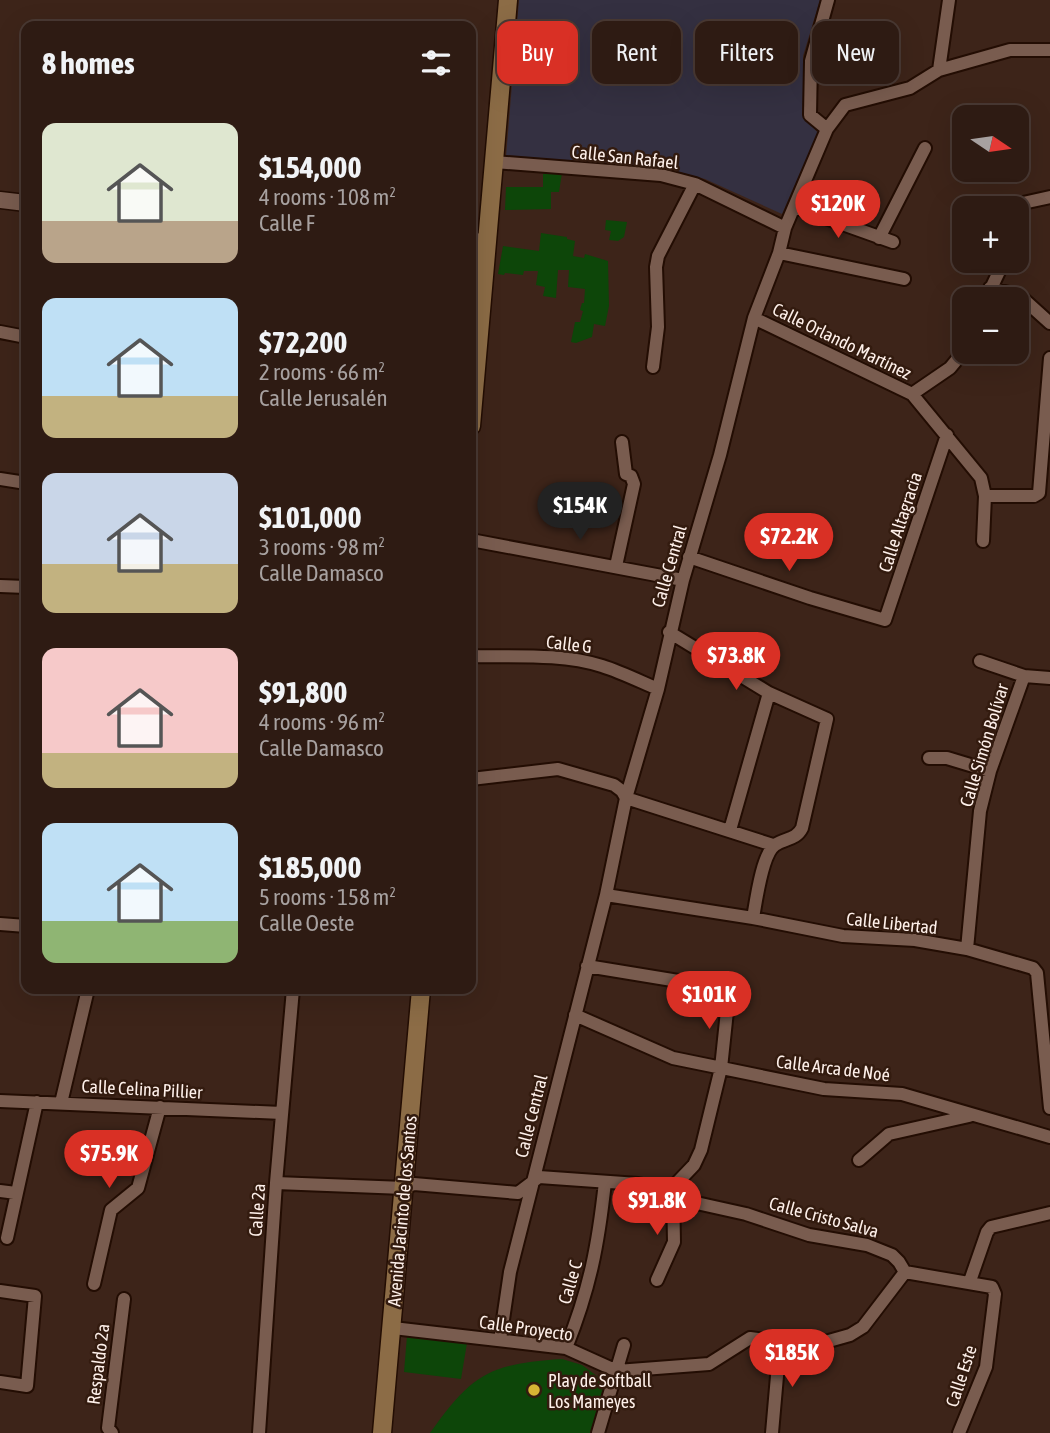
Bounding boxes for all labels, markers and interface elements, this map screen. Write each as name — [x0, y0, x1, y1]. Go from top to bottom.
chip: Buy — [497, 21, 578, 84]
chip: Rent — [592, 21, 681, 84]
chip: Filters — [695, 21, 798, 84]
chip: New — [812, 21, 899, 84]
icon: filters — [417, 44, 455, 82]
text: 8 homes — [42, 46, 135, 80]
north arrow — [952, 105, 1029, 182]
map controls — [952, 105, 1029, 364]
street label: Calle San Rafael — [571, 141, 680, 173]
text: $154,000 — [259, 150, 362, 184]
icon: home — [98, 151, 182, 235]
pin: $120K — [789, 180, 887, 240]
text: 4 rooms · 108 m² — [259, 184, 396, 210]
text: $120K — [811, 190, 865, 216]
button: + — [952, 196, 1029, 273]
text: Calle F — [259, 210, 315, 236]
button: − — [952, 287, 1029, 364]
street label: Calle Orlando Martínez — [769, 298, 915, 384]
text: $72,200 — [259, 325, 347, 359]
icon: home — [98, 326, 182, 410]
text: 2 rooms · 66 m² — [259, 359, 385, 385]
text: Calle Jerusalén — [259, 385, 388, 411]
street label: Calle Altagracia — [874, 469, 926, 575]
pin: $154K — [531, 482, 629, 542]
text: $154K — [553, 492, 607, 518]
text: $101,000 — [259, 500, 362, 534]
icon: home — [98, 501, 182, 585]
pin: $72.2K — [732, 514, 846, 573]
street label: Calle Central — [647, 522, 691, 610]
text: $72.2K — [760, 523, 818, 549]
text: 3 rooms · 98 m² — [259, 534, 385, 560]
text: Calle Damasco — [259, 560, 384, 586]
street label: Calle G — [545, 631, 593, 657]
pin: $73.8K — [679, 632, 793, 692]
text: $73.8K — [707, 642, 765, 668]
text: $91,800 — [259, 675, 347, 709]
icon: home — [98, 676, 182, 760]
street label: Calle Simón Bolívar — [955, 680, 1013, 809]
text: 4 rooms · 96 m² — [259, 709, 385, 735]
text: Calle Damasco — [259, 735, 384, 761]
text: $185,000 — [259, 850, 362, 884]
icon: home — [98, 851, 182, 935]
text: 5 rooms · 158 m² — [259, 884, 396, 910]
street label: Calle Libertad — [845, 908, 939, 938]
text: Calle Oeste — [259, 910, 354, 936]
pin: $101K — [660, 972, 758, 1031]
text: $101K — [682, 981, 736, 1007]
street label: Calle Arca de Noé — [775, 1051, 891, 1085]
street label: Calle Central — [511, 1072, 551, 1160]
street label: Calle Celina Pillier — [81, 1075, 204, 1103]
street label: Avenida Jacinto de los Santos — [383, 1115, 421, 1307]
pin: $75.9K — [52, 1130, 166, 1190]
text: $75.9K — [80, 1140, 138, 1166]
pin: $91.8K — [600, 1178, 714, 1237]
street label: Calle 2a — [245, 1183, 269, 1237]
text: $91.8K — [628, 1187, 686, 1213]
street label: Calle Cristo Salva — [767, 1192, 881, 1242]
street label: Calle C — [554, 1258, 586, 1306]
street label: Calle Proyecto — [478, 1311, 574, 1345]
street label: Respaldo 2a — [83, 1322, 113, 1406]
pin: $185K — [743, 1330, 841, 1389]
text: $185K — [765, 1339, 819, 1365]
street label: Calle Este — [941, 1342, 981, 1410]
place label: Play de Softball Los Mameyes — [548, 1370, 652, 1412]
marker: Play de Softball Los Mameyes — [526, 1382, 542, 1398]

